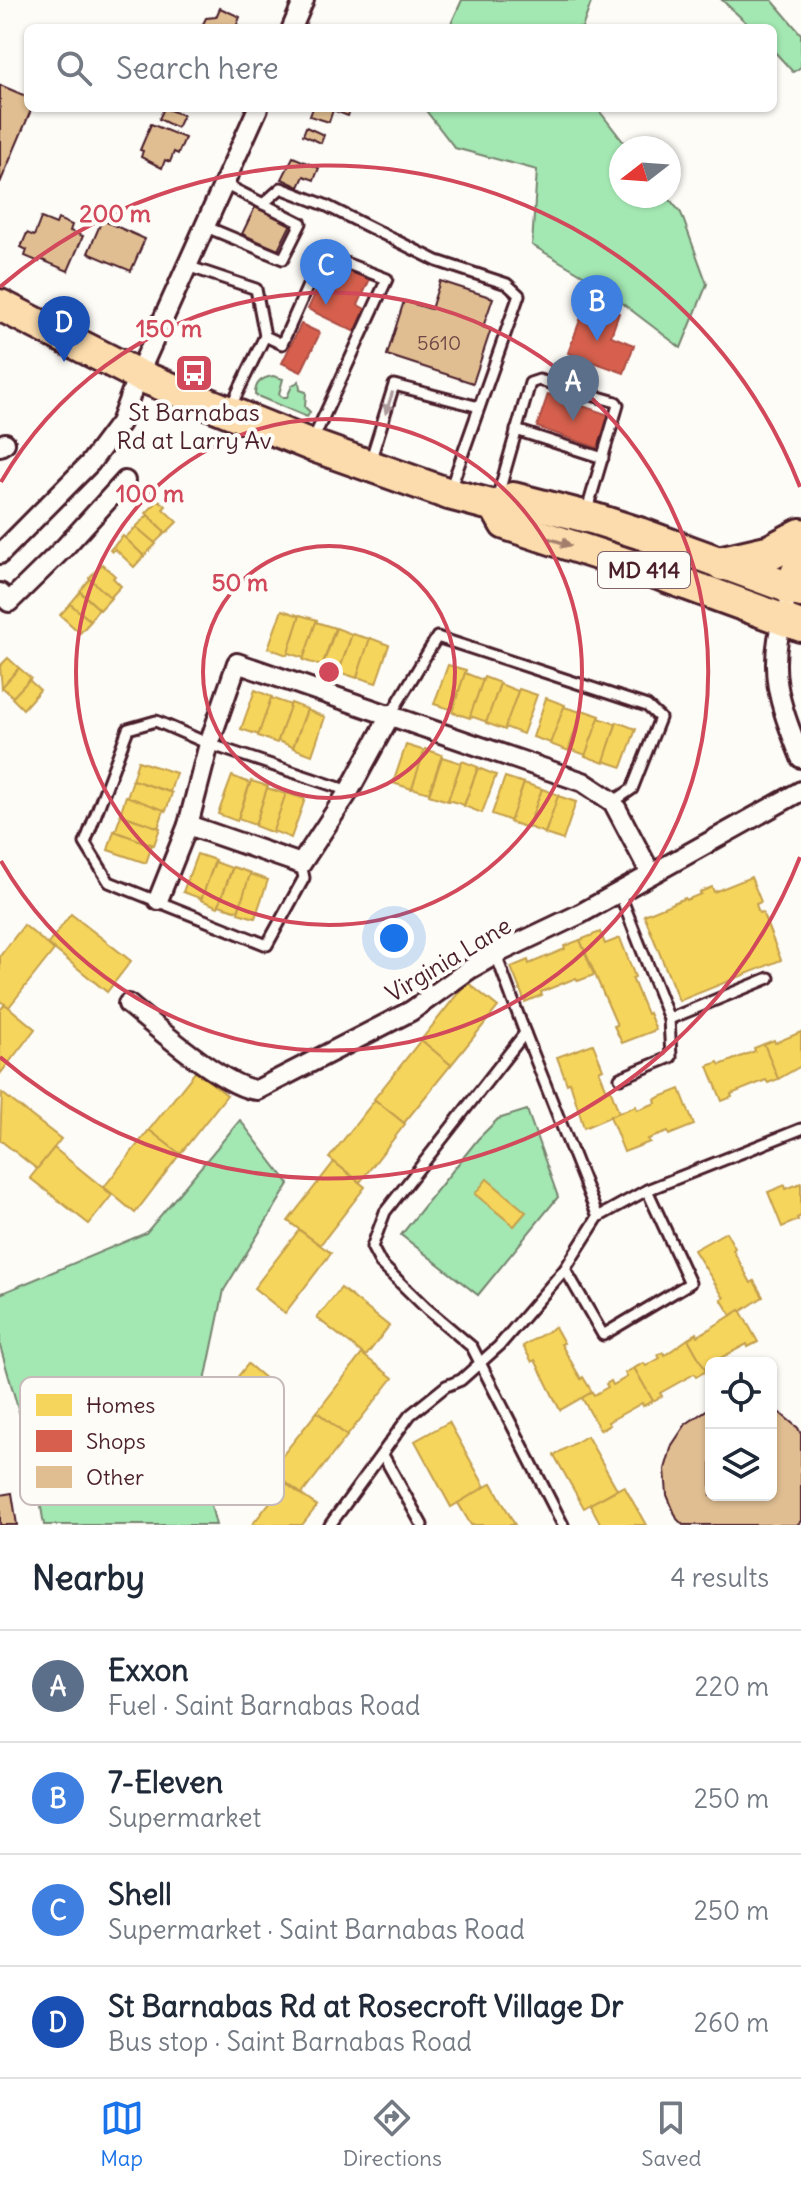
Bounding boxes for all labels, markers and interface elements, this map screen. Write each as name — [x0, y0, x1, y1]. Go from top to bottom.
search box — [24, 24, 777, 112]
icon: search — [52, 46, 96, 90]
text: Search here — [116, 49, 279, 87]
north arrow — [609, 136, 681, 208]
text: 200 m — [79, 198, 151, 228]
pin: C — [300, 239, 352, 305]
pin: B — [571, 275, 623, 341]
pin: D — [38, 296, 90, 362]
text: 150 m — [136, 313, 202, 343]
house number: 5610 — [417, 330, 461, 355]
bus stop icon: St Barnabas Rd at Larry Av — [173, 352, 215, 394]
pin: A — [547, 355, 599, 421]
one-way arrow — [382, 391, 395, 415]
place label: St Barnabas Rd at Larry Av — [117, 397, 272, 455]
text: 100 m — [116, 478, 184, 508]
one-way arrow — [548, 536, 572, 548]
road number: MD 414 — [598, 552, 690, 588]
text: 50 m — [212, 567, 268, 597]
centre of rings — [315, 658, 343, 686]
street label: Virginia Lane — [380, 910, 516, 1008]
your location — [374, 918, 414, 958]
map controls — [705, 1357, 777, 1501]
button: locate — [705, 1357, 777, 1429]
legend — [20, 1377, 284, 1505]
text: Homes — [86, 1391, 155, 1419]
text: Shops — [86, 1427, 146, 1455]
button: layers — [705, 1429, 777, 1501]
text: Other — [86, 1463, 144, 1491]
text: Nearby — [32, 1556, 145, 1599]
text: 4 results — [671, 1561, 769, 1594]
text: Exxon — [108, 1651, 189, 1689]
text: A — [50, 1670, 66, 1703]
text: 220 m — [694, 1670, 769, 1703]
text: Fuel · Saint Barnabas Road — [108, 1689, 420, 1722]
text: 7-Eleven — [108, 1763, 223, 1801]
text: B — [49, 1782, 67, 1815]
text: 250 m — [694, 1782, 769, 1815]
text: Supermarket — [108, 1801, 261, 1834]
text: Shell — [108, 1875, 172, 1913]
text: C — [49, 1894, 67, 1927]
text: 250 m — [694, 1894, 769, 1927]
text: Supermarket · Saint Barnabas Road — [108, 1913, 525, 1946]
text: St Barnabas Rd at Rosecroft Village Dr — [108, 1987, 624, 2025]
text: D — [49, 2006, 67, 2039]
text: 260 m — [694, 2006, 769, 2039]
text: Bus stop · Saint Barnabas Road — [108, 2025, 472, 2058]
tab: Map — [100, 2096, 144, 2172]
tab: Directions — [343, 2096, 442, 2172]
tab: Saved — [641, 2096, 701, 2172]

